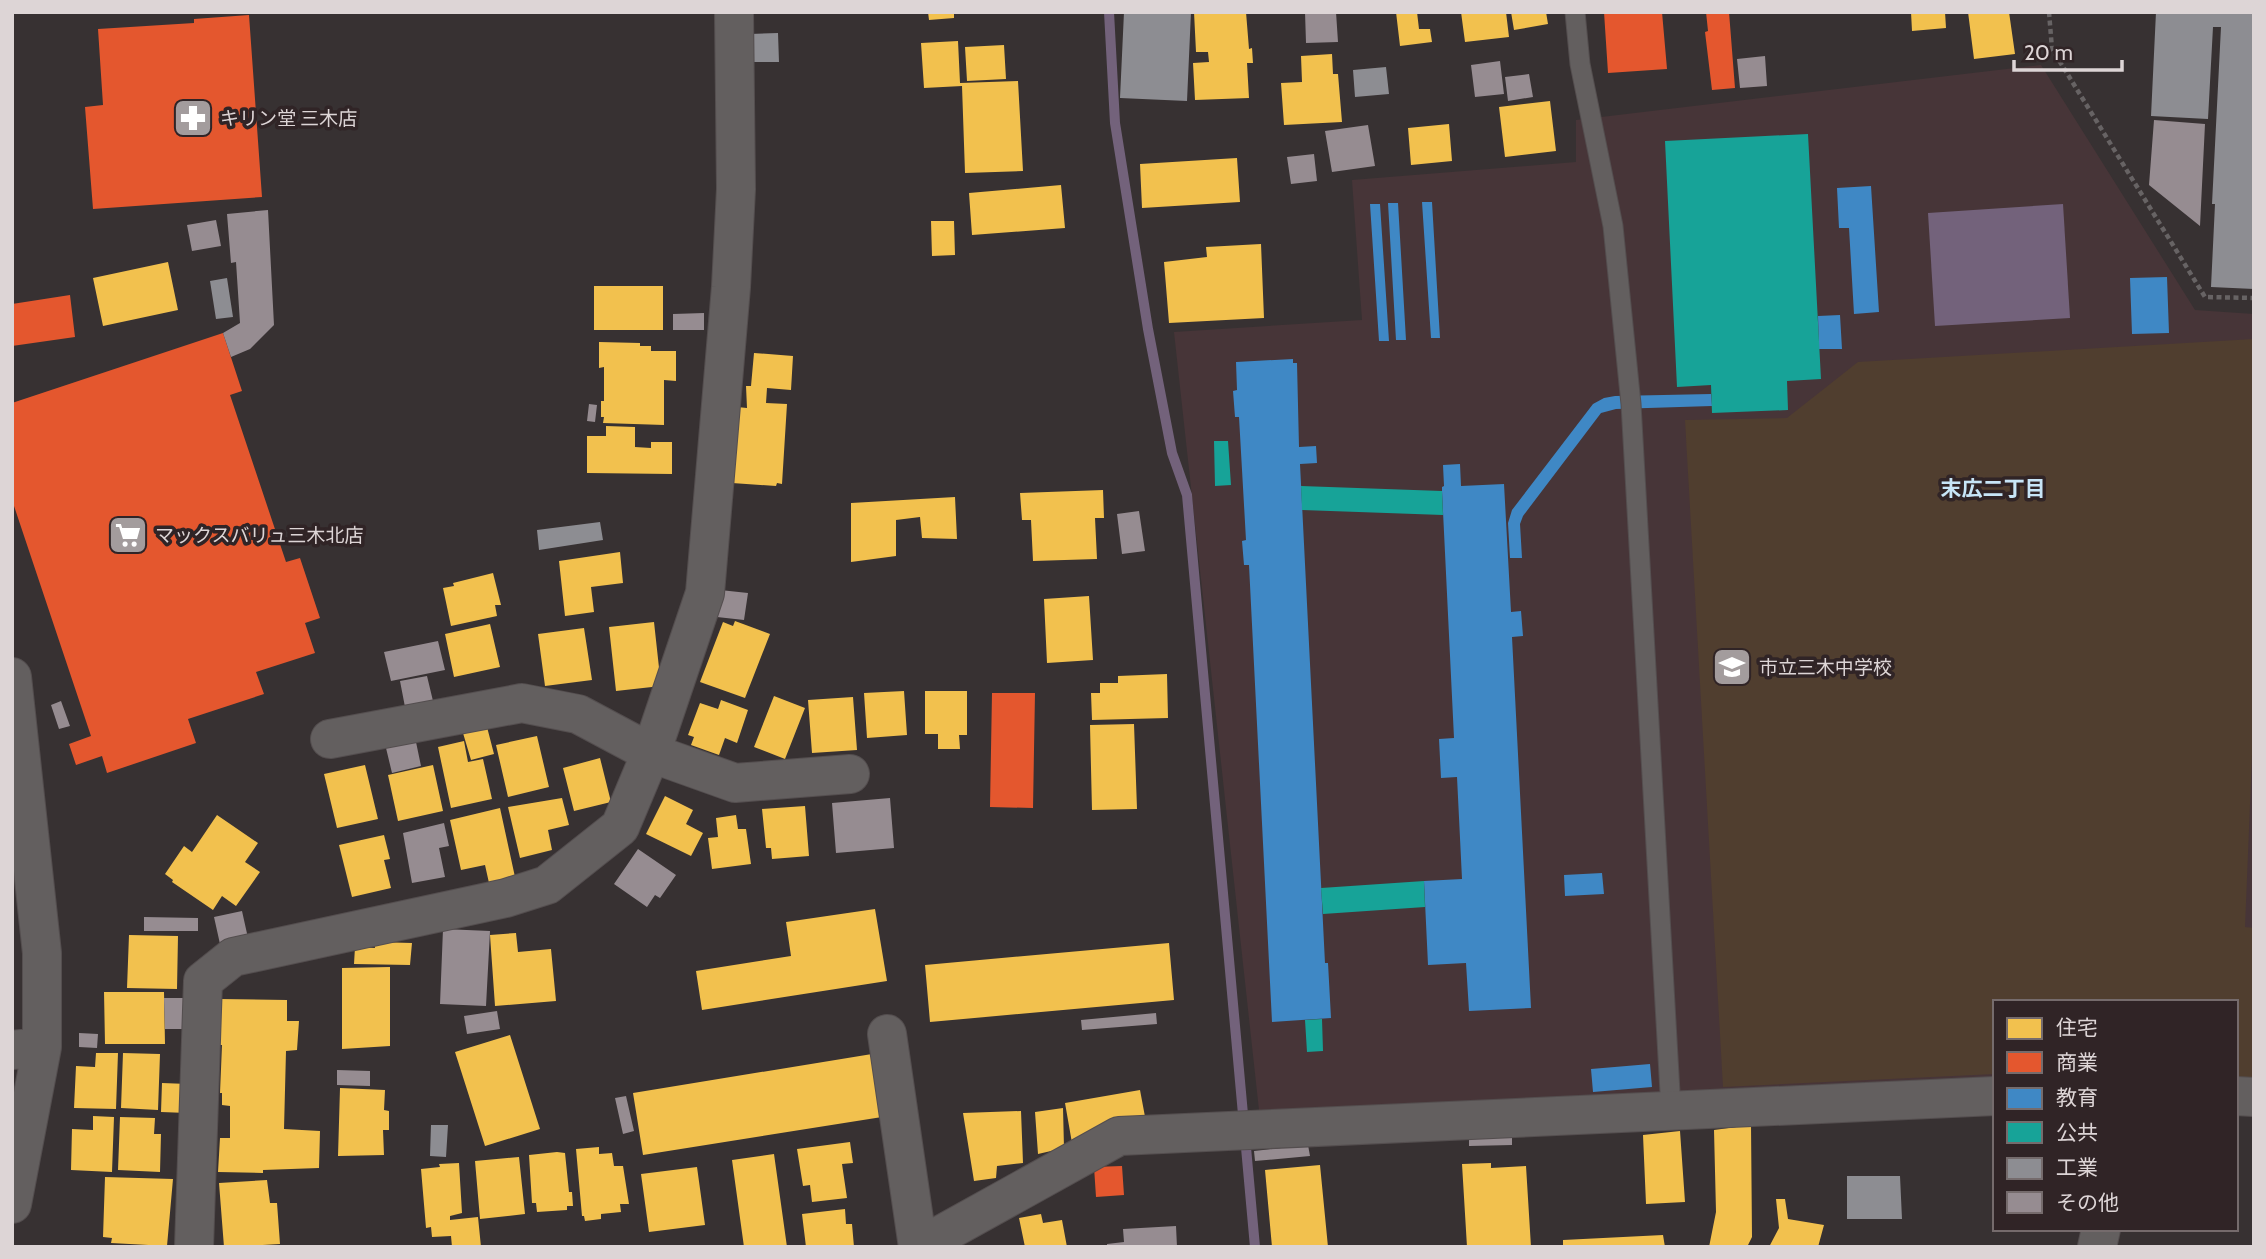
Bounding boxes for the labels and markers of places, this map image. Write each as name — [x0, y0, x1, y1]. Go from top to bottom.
pharmacy icon: キリン堂 三木店 — [172, 97, 214, 139]
place label: キリン堂 三木店 — [220, 107, 357, 130]
supermarket icon: マックスバリュ三木北店 — [107, 514, 149, 556]
place label: マックスバリュ三木北店 — [155, 524, 363, 547]
school or university icon: 市立三木中学校 — [1711, 646, 1753, 688]
place label: 市立三木中学校 — [1759, 656, 1892, 679]

